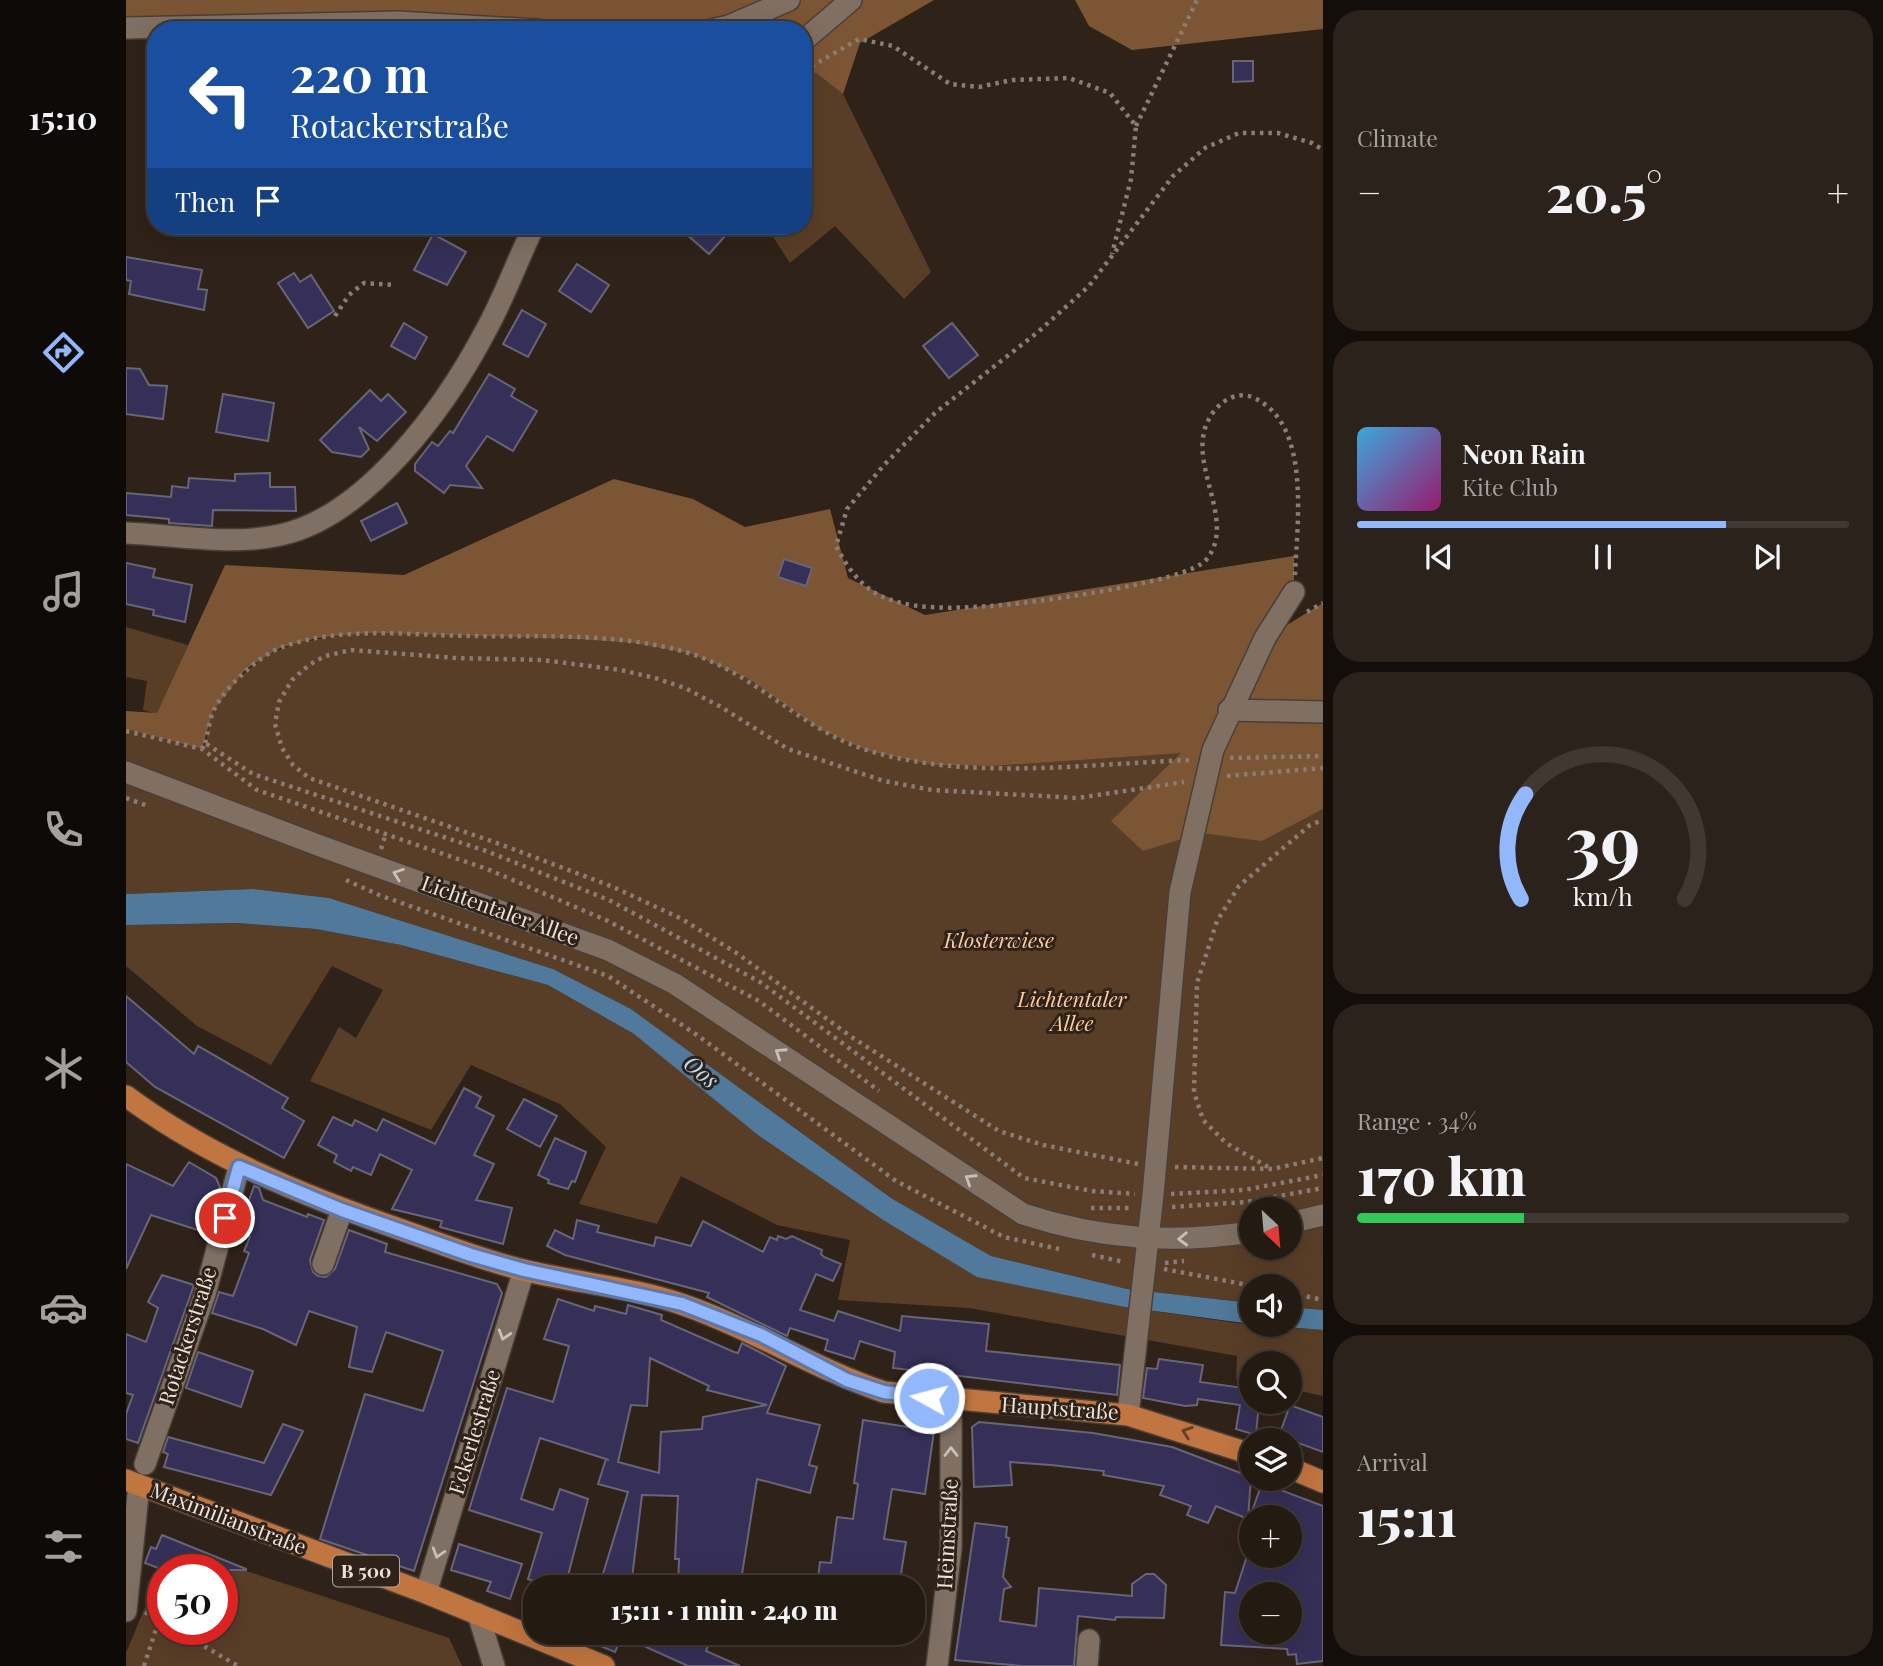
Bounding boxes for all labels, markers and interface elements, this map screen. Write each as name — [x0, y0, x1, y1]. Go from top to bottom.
text: 220 m — [290, 40, 429, 105]
icon: left — [175, 49, 266, 140]
text: 15:10 — [29, 95, 97, 138]
text: Rotackerstraße — [290, 103, 509, 146]
text: Climate — [1357, 122, 1438, 153]
text: 20.5° — [1546, 157, 1662, 226]
text: − — [1357, 166, 1382, 217]
text: + — [1827, 166, 1849, 217]
icon: arrive — [249, 182, 287, 220]
text: Then — [175, 184, 235, 219]
icon: directions — [39, 328, 88, 377]
text: Neon Rain — [1462, 436, 1586, 471]
text: Kite Club — [1462, 471, 1558, 502]
icon: previous — [1420, 538, 1458, 576]
icon: pause — [1584, 538, 1622, 576]
icon: next — [1748, 538, 1786, 576]
icon: music — [39, 567, 88, 616]
text: 39 — [1565, 790, 1641, 887]
icon: phone — [39, 805, 88, 854]
street label: Lichtentaler Allee — [418, 868, 583, 951]
one-way arrow — [393, 869, 405, 883]
text: km/h — [1573, 879, 1633, 912]
park label: Klosterwiese — [943, 925, 1054, 953]
park label: Lichtentaler Allee — [1016, 984, 1128, 1036]
icon: climate — [39, 1044, 88, 1093]
water label: Oos — [678, 1047, 726, 1095]
one-way arrow — [774, 1049, 787, 1062]
text: Range · 34% — [1357, 1105, 1477, 1136]
text: 170 km — [1357, 1140, 1526, 1209]
one-way arrow — [964, 1174, 977, 1187]
pin — [195, 1188, 255, 1248]
north arrow — [1239, 1197, 1302, 1260]
map controls — [1239, 1197, 1302, 1645]
icon: arrive — [206, 1199, 244, 1237]
one-way arrow — [1178, 1231, 1188, 1247]
street label: Rotackerstraße — [151, 1263, 222, 1408]
button: sound — [1239, 1274, 1302, 1337]
icon: car — [39, 1283, 88, 1332]
one-way arrow — [497, 1329, 512, 1341]
button: search — [1239, 1351, 1302, 1414]
position arrow — [892, 1361, 966, 1435]
street label: Eckerlestraße — [441, 1365, 505, 1497]
street label: Hauptstraße — [1001, 1389, 1120, 1425]
one-way arrow — [1181, 1426, 1193, 1440]
button: layers — [1239, 1428, 1302, 1491]
one-way arrow — [943, 1446, 959, 1456]
text: Arrival — [1357, 1446, 1428, 1477]
street label: Maximilianstraße — [147, 1474, 311, 1560]
street label: Heimstraße — [929, 1478, 963, 1590]
text: 15:11 — [1357, 1481, 1457, 1550]
button: + — [1239, 1505, 1302, 1568]
icon: filters — [39, 1522, 88, 1571]
one-way arrow — [432, 1547, 447, 1559]
speed limit sign: 50 — [147, 1554, 238, 1645]
road number: B 500 — [333, 1555, 399, 1586]
button: − — [1239, 1582, 1302, 1645]
text: 15:11 · 1 min · 240 m — [610, 1592, 838, 1627]

